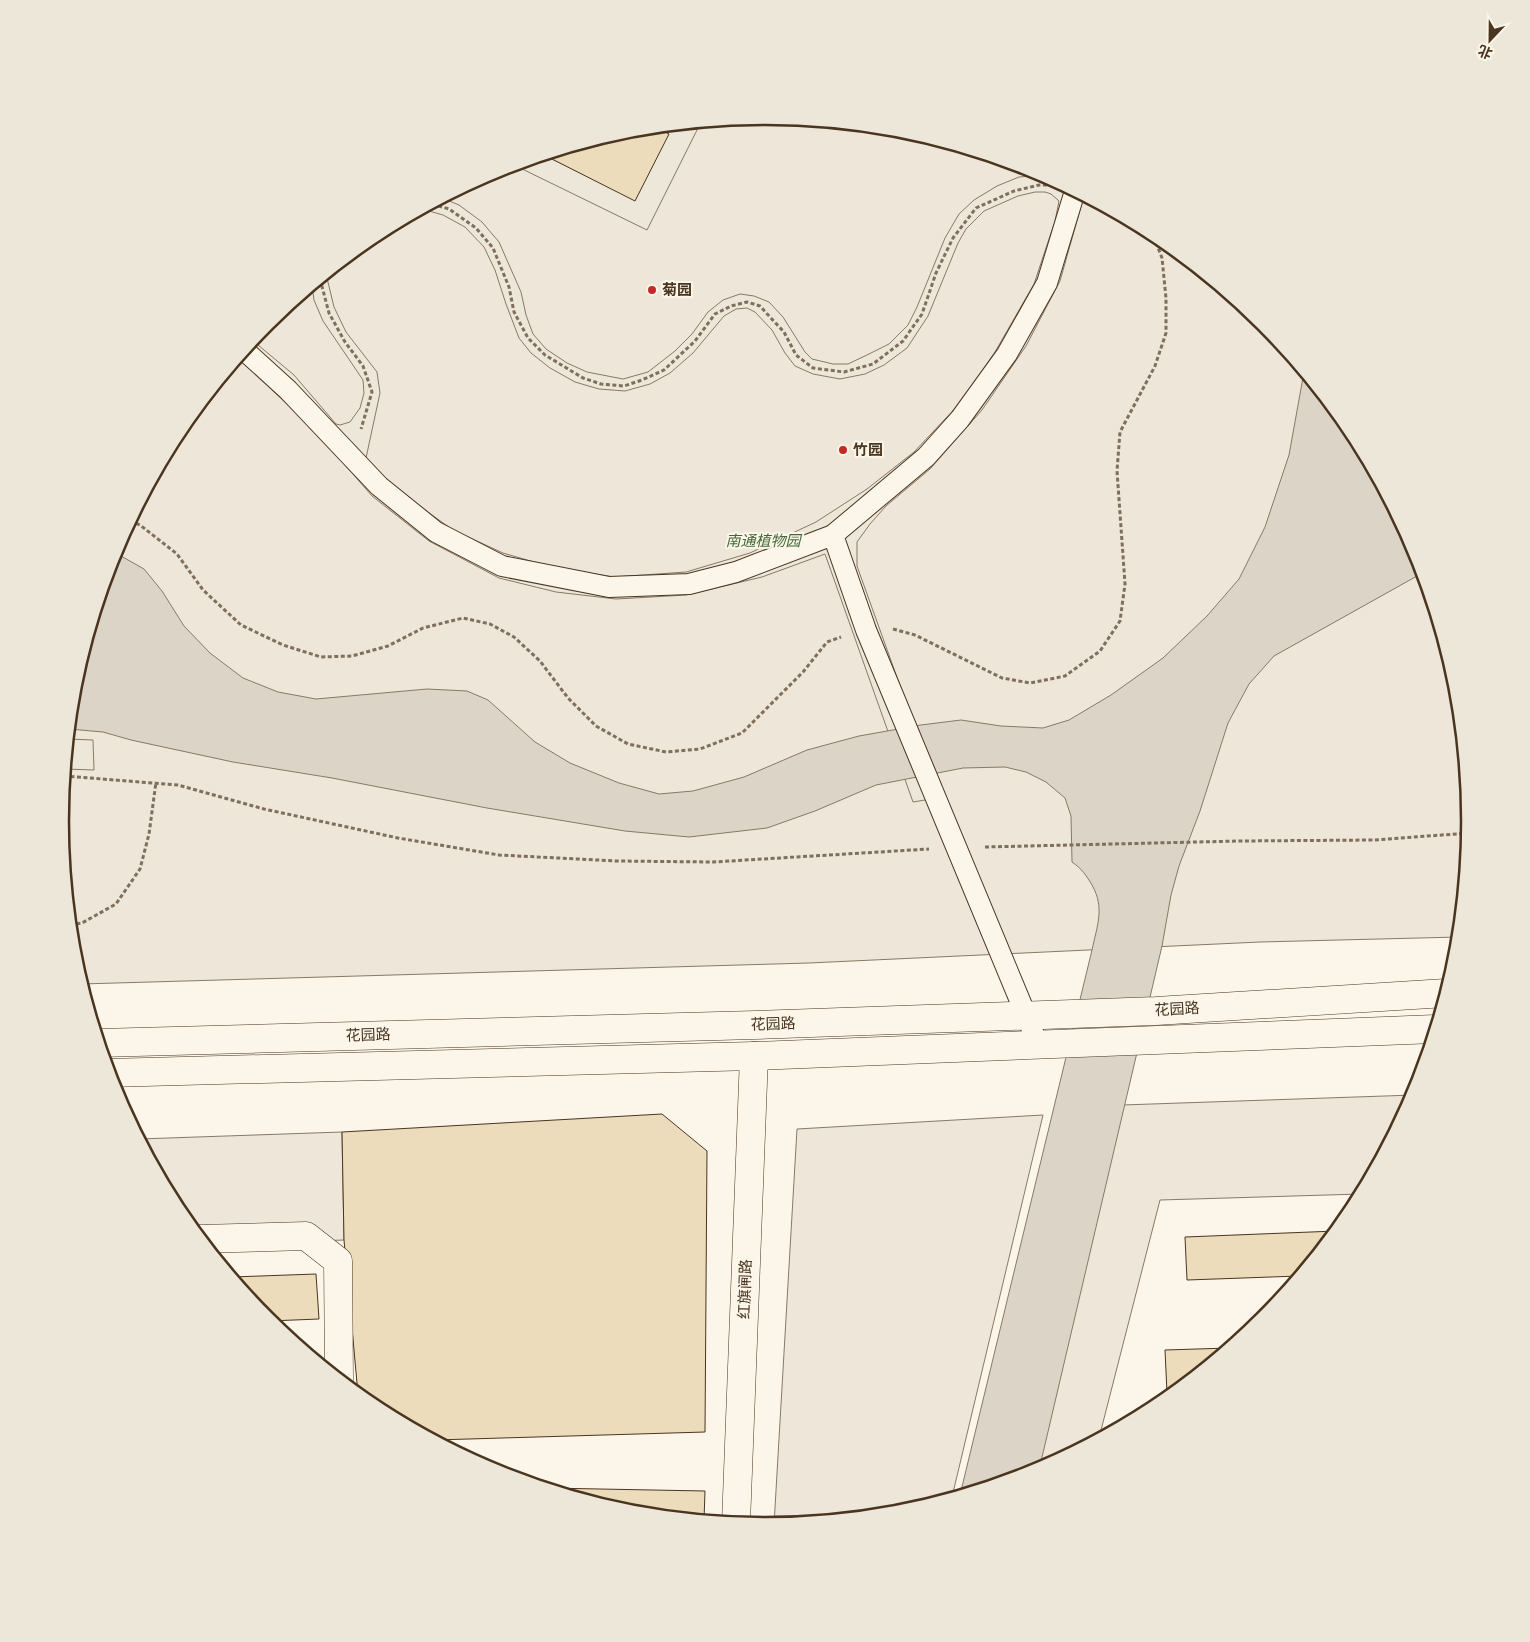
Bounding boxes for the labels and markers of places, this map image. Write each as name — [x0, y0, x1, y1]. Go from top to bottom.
place label: 菊园 — [662, 280, 692, 299]
marker: 菊园 — [646, 284, 658, 296]
place label: 竹园 — [853, 440, 883, 459]
marker: 竹园 — [837, 444, 849, 456]

